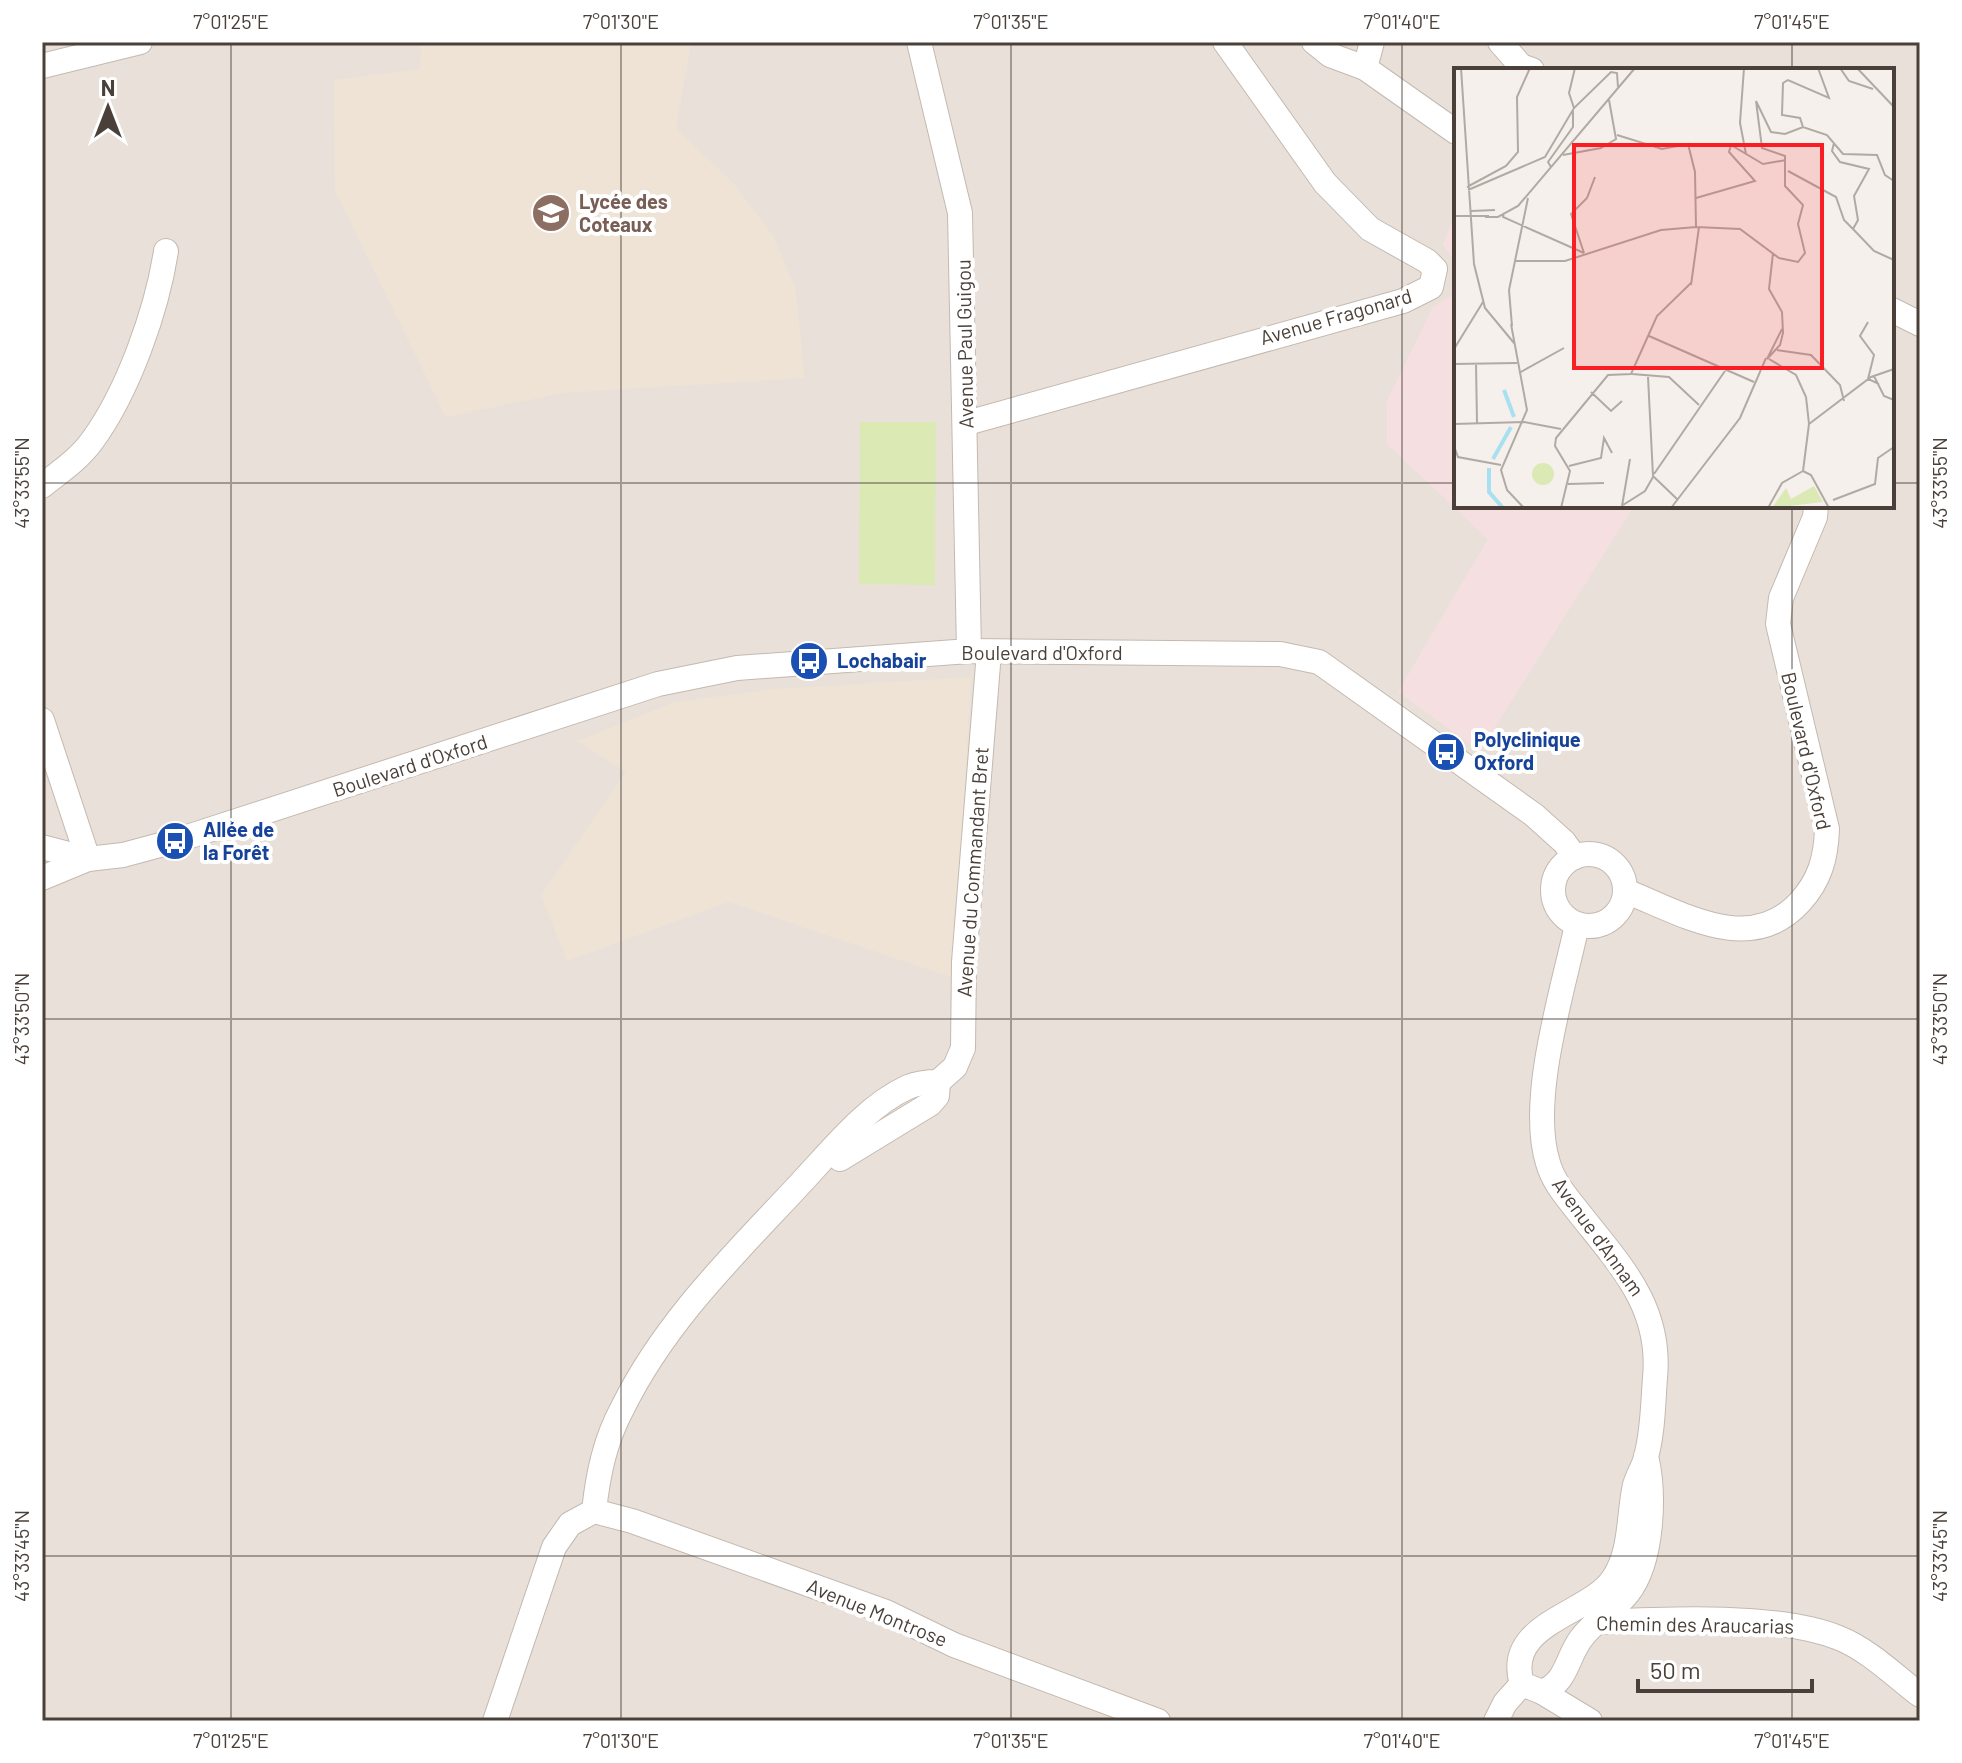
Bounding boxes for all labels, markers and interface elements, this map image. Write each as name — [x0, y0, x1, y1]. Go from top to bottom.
text: 7°01'25"E — [193, 9, 269, 33]
text: 7°01'30"E — [583, 9, 659, 33]
text: 7°01'35"E — [973, 9, 1049, 33]
text: 7°01'40"E — [1364, 9, 1440, 33]
text: 7°01'45"E — [1754, 9, 1830, 33]
north arrow — [68, 68, 148, 148]
inset map — [1454, 68, 1894, 508]
text: N — [101, 74, 115, 100]
place label: Lycée des Coteaux — [579, 189, 668, 236]
school or university icon: Lycée des Coteaux — [530, 192, 572, 234]
street label: Avenue Paul Guigou — [951, 259, 977, 429]
street label: Avenue Fragonard — [1257, 283, 1414, 349]
text: 43°33'55"N — [9, 437, 33, 529]
text: 43°33'55"N — [1927, 437, 1951, 529]
bus stop icon: Lochabair — [788, 640, 830, 682]
street label: Boulevard d'Oxford — [961, 640, 1123, 664]
place label: Lochabair — [837, 648, 927, 672]
street label: Boulevard d'Oxford — [1777, 669, 1837, 832]
place label: Polyclinique Oxford — [1474, 727, 1581, 774]
street label: Boulevard d'Oxford — [329, 729, 490, 801]
bus stop icon: Polyclinique Oxford — [1425, 731, 1467, 773]
street label: Avenue du Commandant Bret — [951, 746, 993, 998]
place label: Allée de la Forêt — [203, 817, 274, 864]
bus stop icon: Allée de la Forêt — [154, 820, 196, 862]
text: 43°33'50"N — [9, 973, 33, 1065]
text: 43°33'50"N — [1927, 973, 1951, 1065]
street label: Avenue d'Annam — [1548, 1173, 1650, 1300]
text: 43°33'45"N — [9, 1510, 33, 1602]
text: 43°33'45"N — [1927, 1510, 1951, 1602]
street label: Avenue Montrose — [804, 1573, 951, 1651]
street label: Chemin des Araucarias — [1596, 1610, 1794, 1638]
scale bar — [1638, 1643, 1812, 1693]
text: 50 m — [1650, 1655, 1701, 1684]
text: 7°01'25"E — [193, 1728, 269, 1752]
text: 7°01'30"E — [583, 1728, 659, 1752]
text: 7°01'35"E — [973, 1728, 1049, 1752]
text: 7°01'40"E — [1364, 1728, 1440, 1752]
text: 7°01'45"E — [1754, 1728, 1830, 1752]

